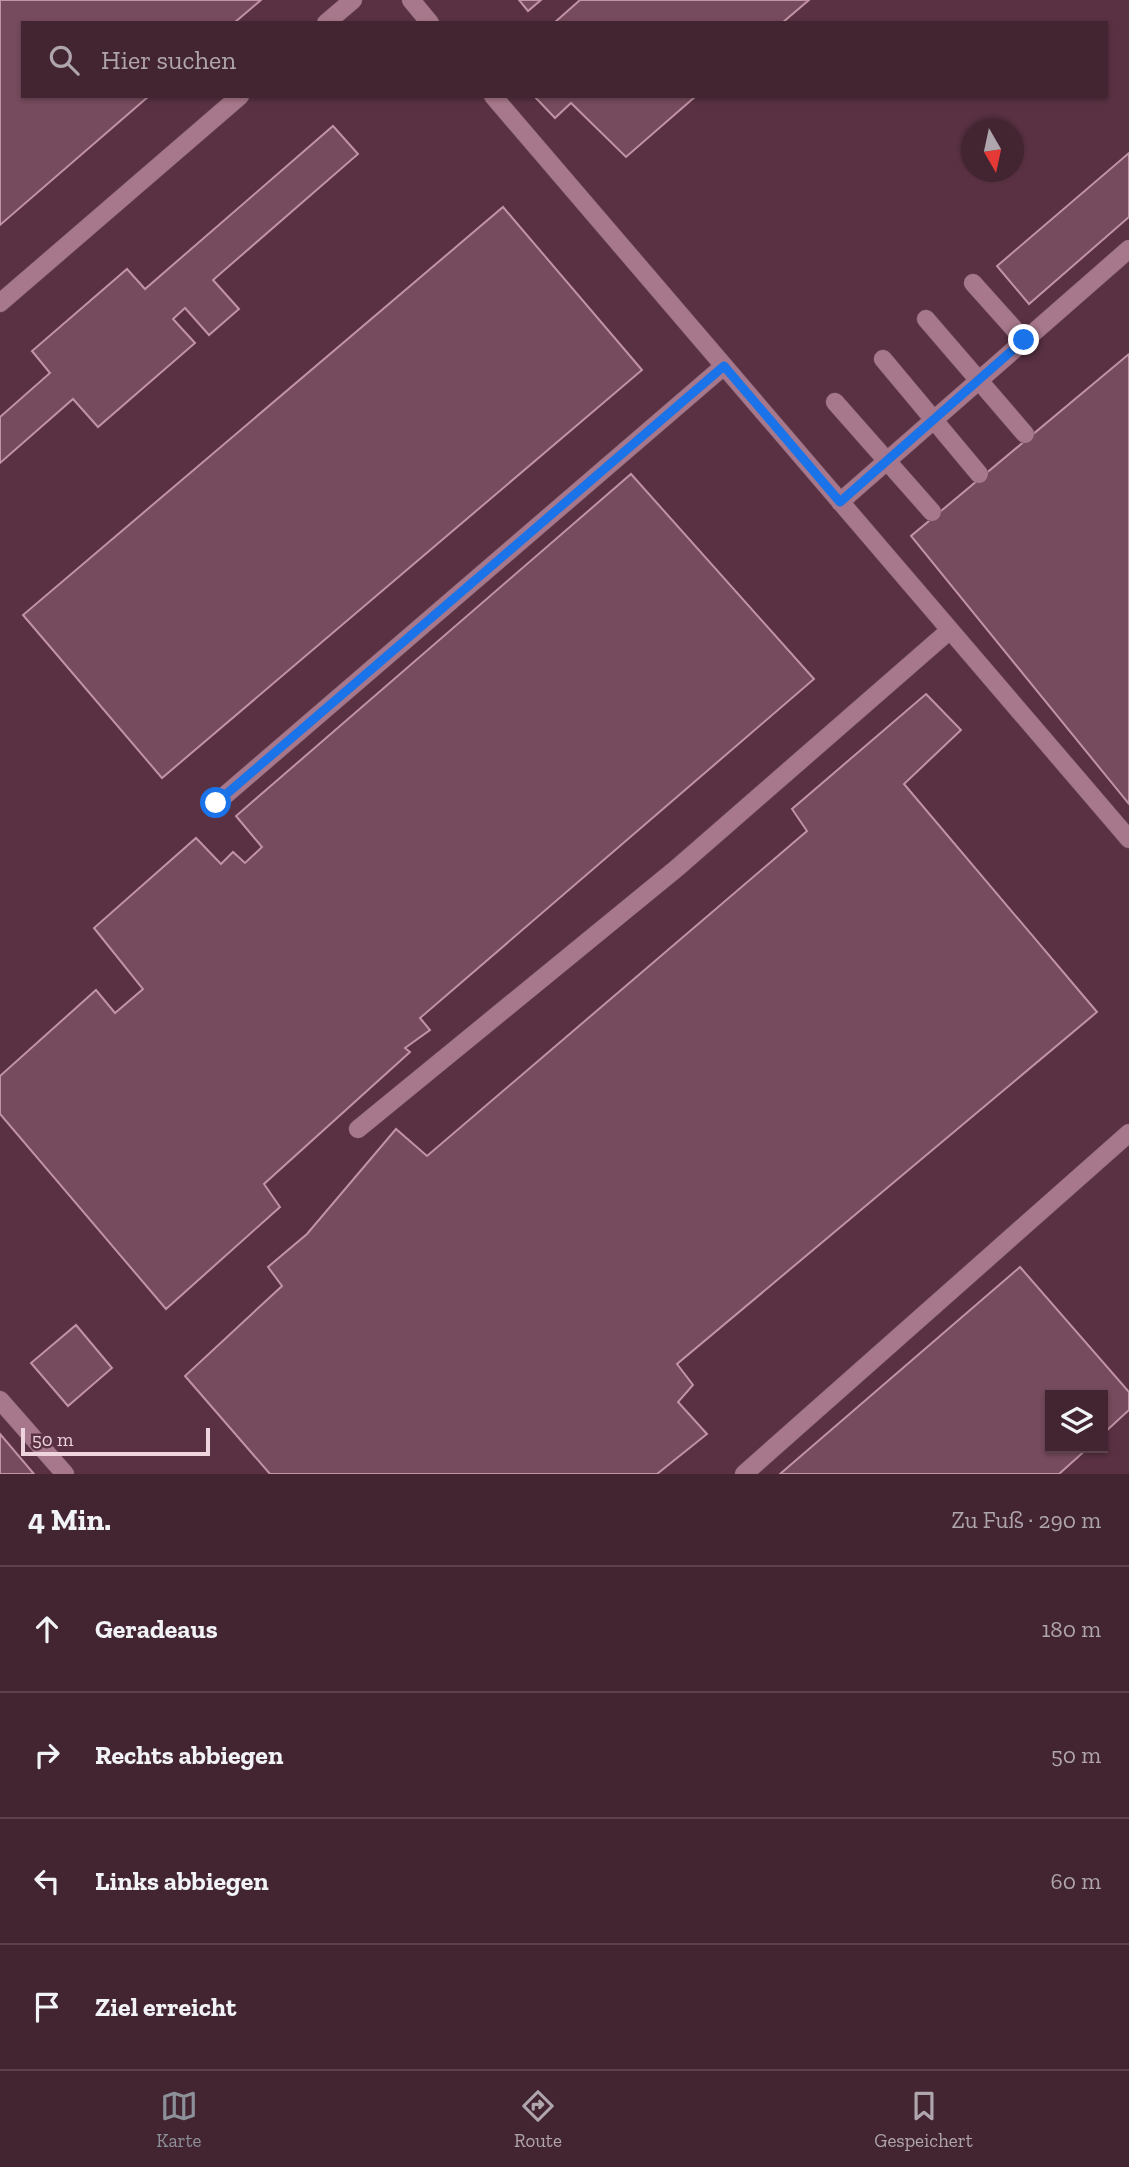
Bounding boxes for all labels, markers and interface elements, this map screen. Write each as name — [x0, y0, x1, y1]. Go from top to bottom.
search box — [21, 21, 1108, 98]
icon: search — [45, 41, 83, 79]
text: Hier suchen — [101, 44, 236, 76]
north arrow — [961, 119, 1024, 182]
route end — [1008, 324, 1039, 355]
route start — [200, 787, 231, 818]
map controls — [1045, 1390, 1108, 1453]
button: layers — [1045, 1390, 1108, 1453]
scale bar — [21, 1425, 210, 1457]
text: 50 m — [32, 1428, 73, 1451]
text: 4 Min. — [28, 1502, 111, 1538]
text: Zu Fuß · 290 m — [952, 1506, 1101, 1534]
icon: ahead — [28, 1610, 66, 1648]
text: Geradeaus — [95, 1613, 218, 1645]
text: 180 m — [1041, 1615, 1101, 1643]
icon: right — [28, 1736, 66, 1774]
text: Rechts abbiegen — [95, 1739, 283, 1771]
text: 50 m — [1051, 1741, 1101, 1769]
icon: left — [28, 1862, 66, 1900]
text: Links abbiegen — [95, 1865, 269, 1897]
text: 60 m — [1050, 1867, 1101, 1895]
icon: arrive — [28, 1988, 66, 2026]
text: Ziel erreicht — [95, 1991, 236, 2023]
tab: Karte — [156, 2087, 202, 2152]
tab: Route — [514, 2087, 562, 2152]
tab: Gespeichert — [874, 2087, 973, 2152]

